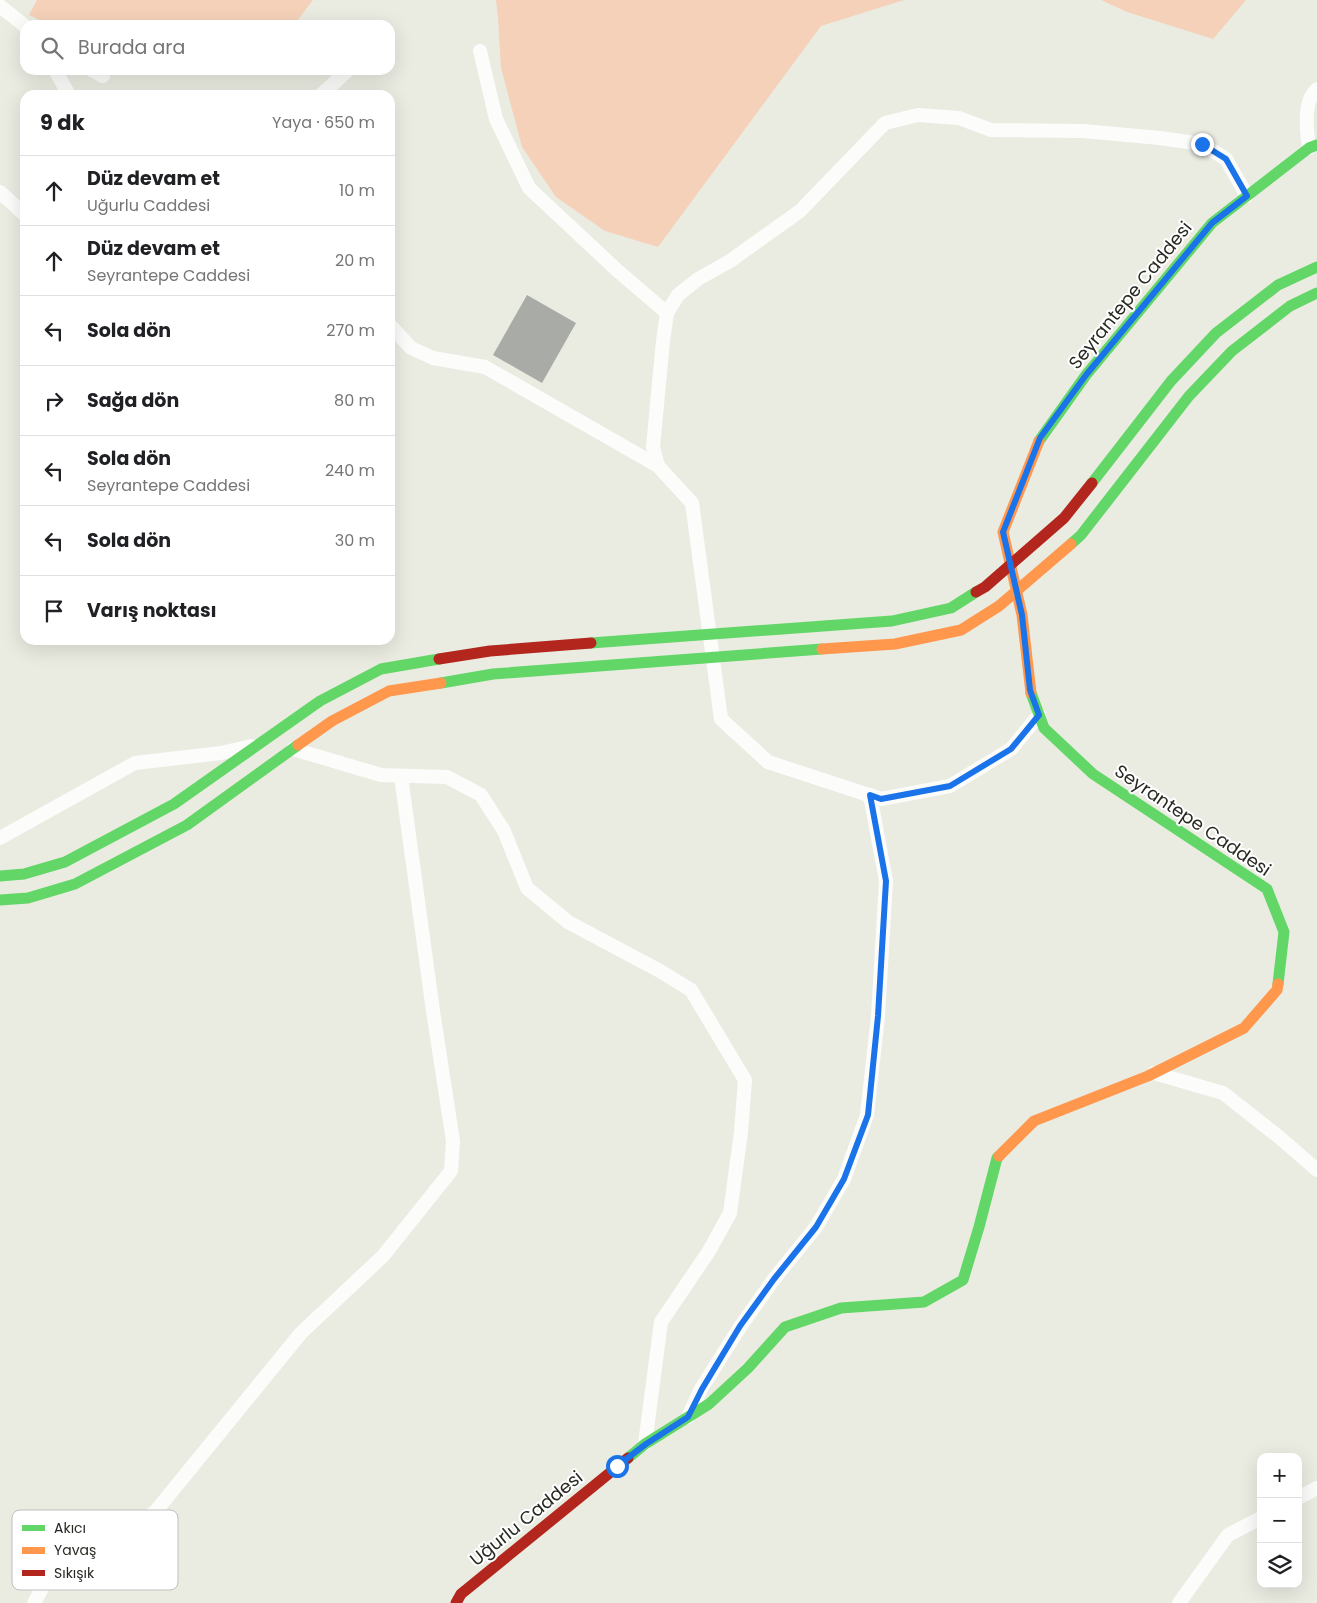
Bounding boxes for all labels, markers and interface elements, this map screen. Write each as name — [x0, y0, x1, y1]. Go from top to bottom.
search box — [20, 20, 395, 75]
icon: search — [38, 34, 66, 62]
text: Burada ara — [78, 34, 185, 61]
text: 9 dk — [40, 108, 85, 137]
text: Yaya · 650 m — [272, 111, 375, 134]
route end — [1191, 133, 1214, 156]
text: Düz devam et — [87, 165, 220, 192]
icon: ahead — [40, 177, 68, 205]
text: 10 m — [339, 179, 375, 202]
text: Uğurlu Caddesi — [87, 194, 210, 217]
street label: Seyrantepe Caddesi — [1063, 216, 1197, 374]
text: Düz devam et — [87, 235, 220, 262]
icon: ahead — [40, 247, 68, 275]
text: 20 m — [335, 249, 375, 272]
text: Seyrantepe Caddesi — [87, 264, 250, 287]
icon: left — [40, 317, 68, 345]
text: Sola dön — [87, 317, 171, 344]
text: 270 m — [326, 319, 375, 342]
icon: right — [40, 387, 68, 415]
text: Sağa dön — [87, 387, 179, 414]
text: 80 m — [334, 389, 375, 412]
text: Sola dön — [87, 445, 171, 472]
icon: left — [40, 457, 68, 485]
text: 240 m — [325, 459, 375, 482]
text: Seyrantepe Caddesi — [87, 474, 250, 497]
icon: left — [40, 527, 68, 555]
text: Sola dön — [87, 527, 171, 554]
text: 30 m — [335, 529, 375, 552]
icon: arrive — [40, 597, 68, 625]
text: Varış noktası — [87, 597, 217, 624]
street label: Seyrantepe Caddesi — [1110, 758, 1276, 882]
map controls — [1257, 1453, 1302, 1588]
button: + — [1257, 1453, 1302, 1498]
route start — [606, 1455, 629, 1478]
street label: Uğurlu Caddesi — [464, 1465, 588, 1571]
button: − — [1257, 1498, 1302, 1543]
legend — [12, 1510, 178, 1590]
text: Akıcı — [54, 1518, 86, 1538]
text: Yavaş — [54, 1540, 96, 1560]
button: layers — [1257, 1543, 1302, 1588]
text: Sıkışık — [54, 1563, 95, 1583]

